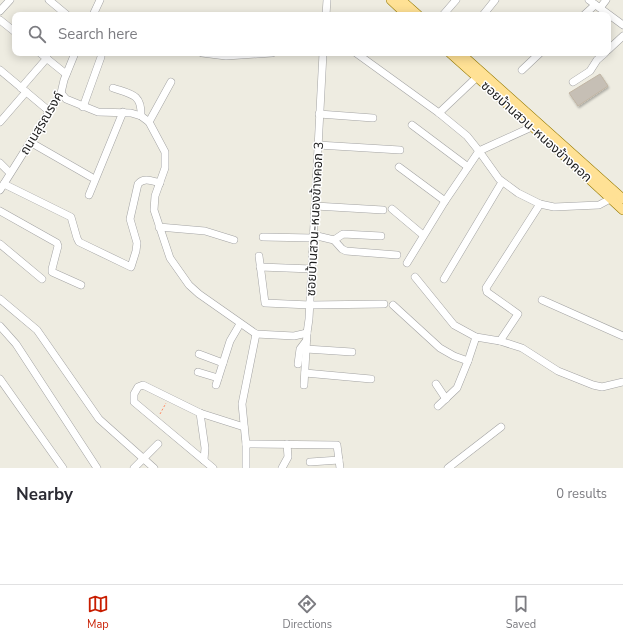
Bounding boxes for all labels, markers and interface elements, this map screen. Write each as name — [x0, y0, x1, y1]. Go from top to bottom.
search box — [12, 12, 611, 56]
icon: search — [26, 23, 48, 45]
text: Search here — [58, 24, 138, 44]
street label: ซอยบ้านสวน-หนองข้างคอก — [477, 77, 596, 186]
street label: ถนนสุรณรงค์ — [16, 89, 68, 158]
street label: ซอยบ้านสวน-หนองข้างคอก 3 — [302, 141, 328, 297]
text: Nearby — [16, 483, 73, 506]
text: 0 results — [556, 485, 607, 503]
tab: Map — [87, 593, 109, 632]
tab: Directions — [283, 593, 332, 632]
tab: Saved — [506, 593, 536, 632]

